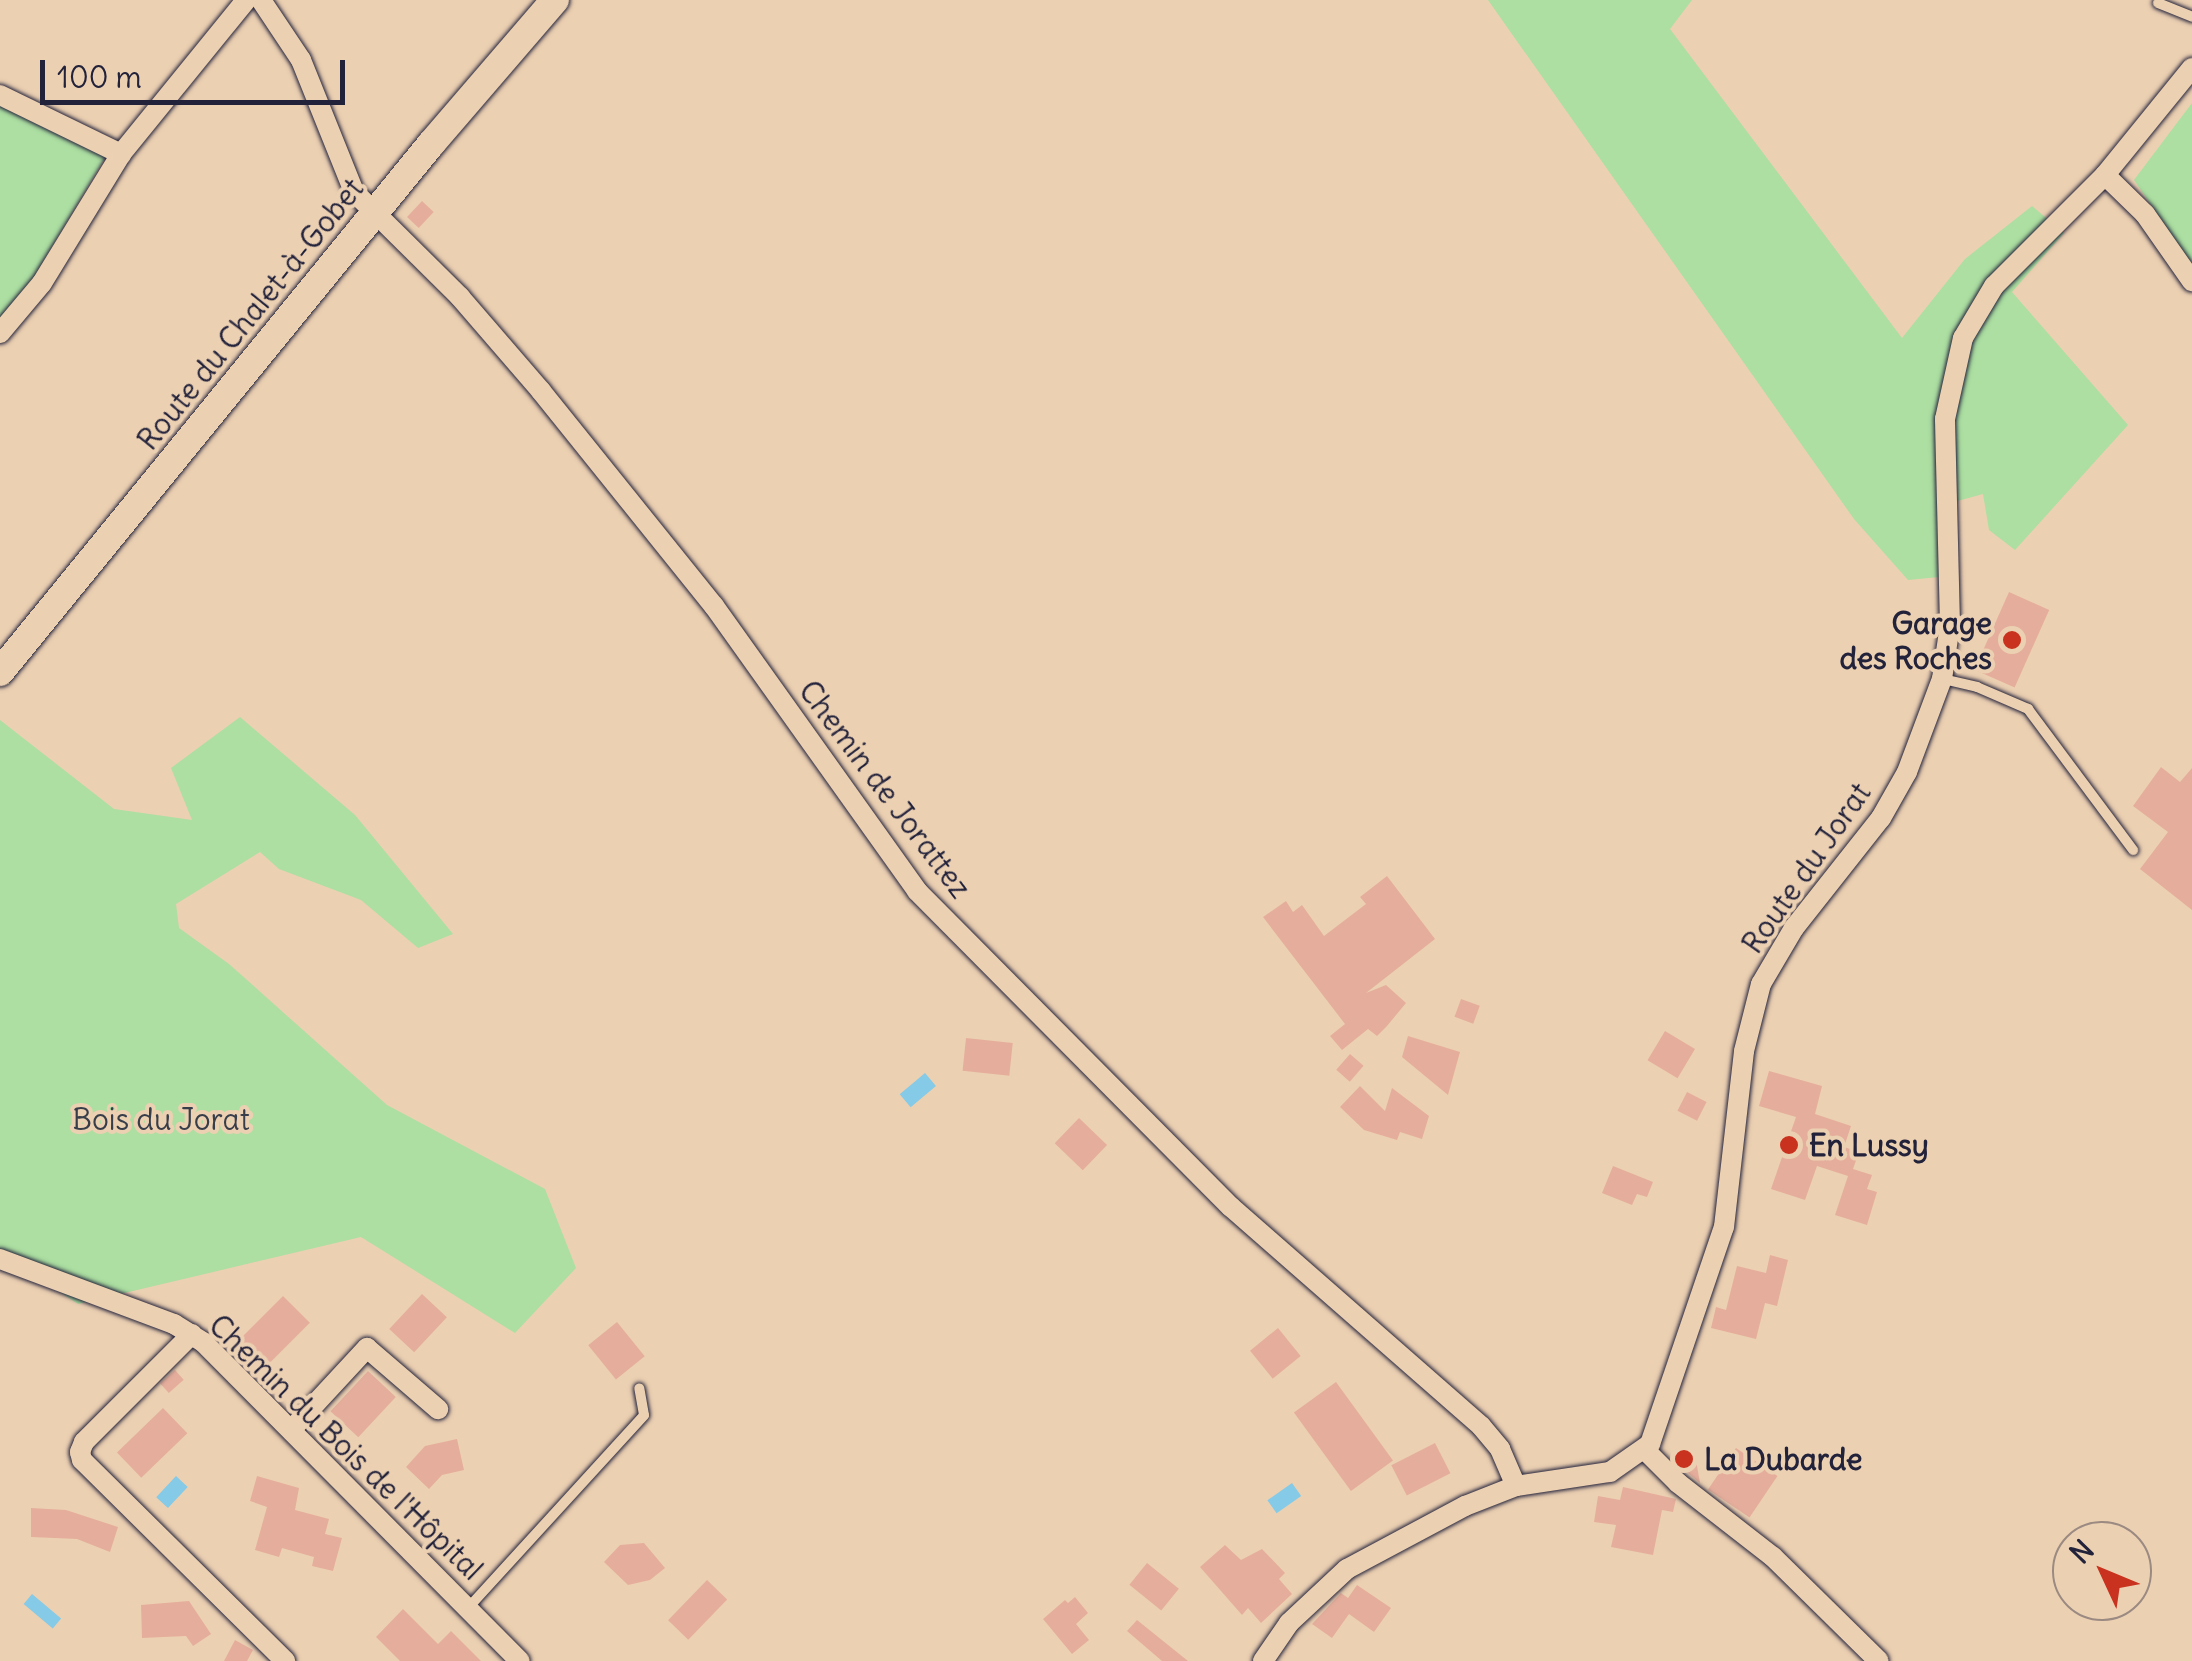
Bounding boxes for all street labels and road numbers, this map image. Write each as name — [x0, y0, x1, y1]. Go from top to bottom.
street label: Route du Chalet-à-Gobet — [129, 171, 371, 457]
street label: Chemin de Jorattez — [791, 673, 979, 905]
street label: Route du Jorat — [1734, 776, 1878, 960]
street label: Chemin du Bois de l'Hôpital — [202, 1307, 490, 1587]

